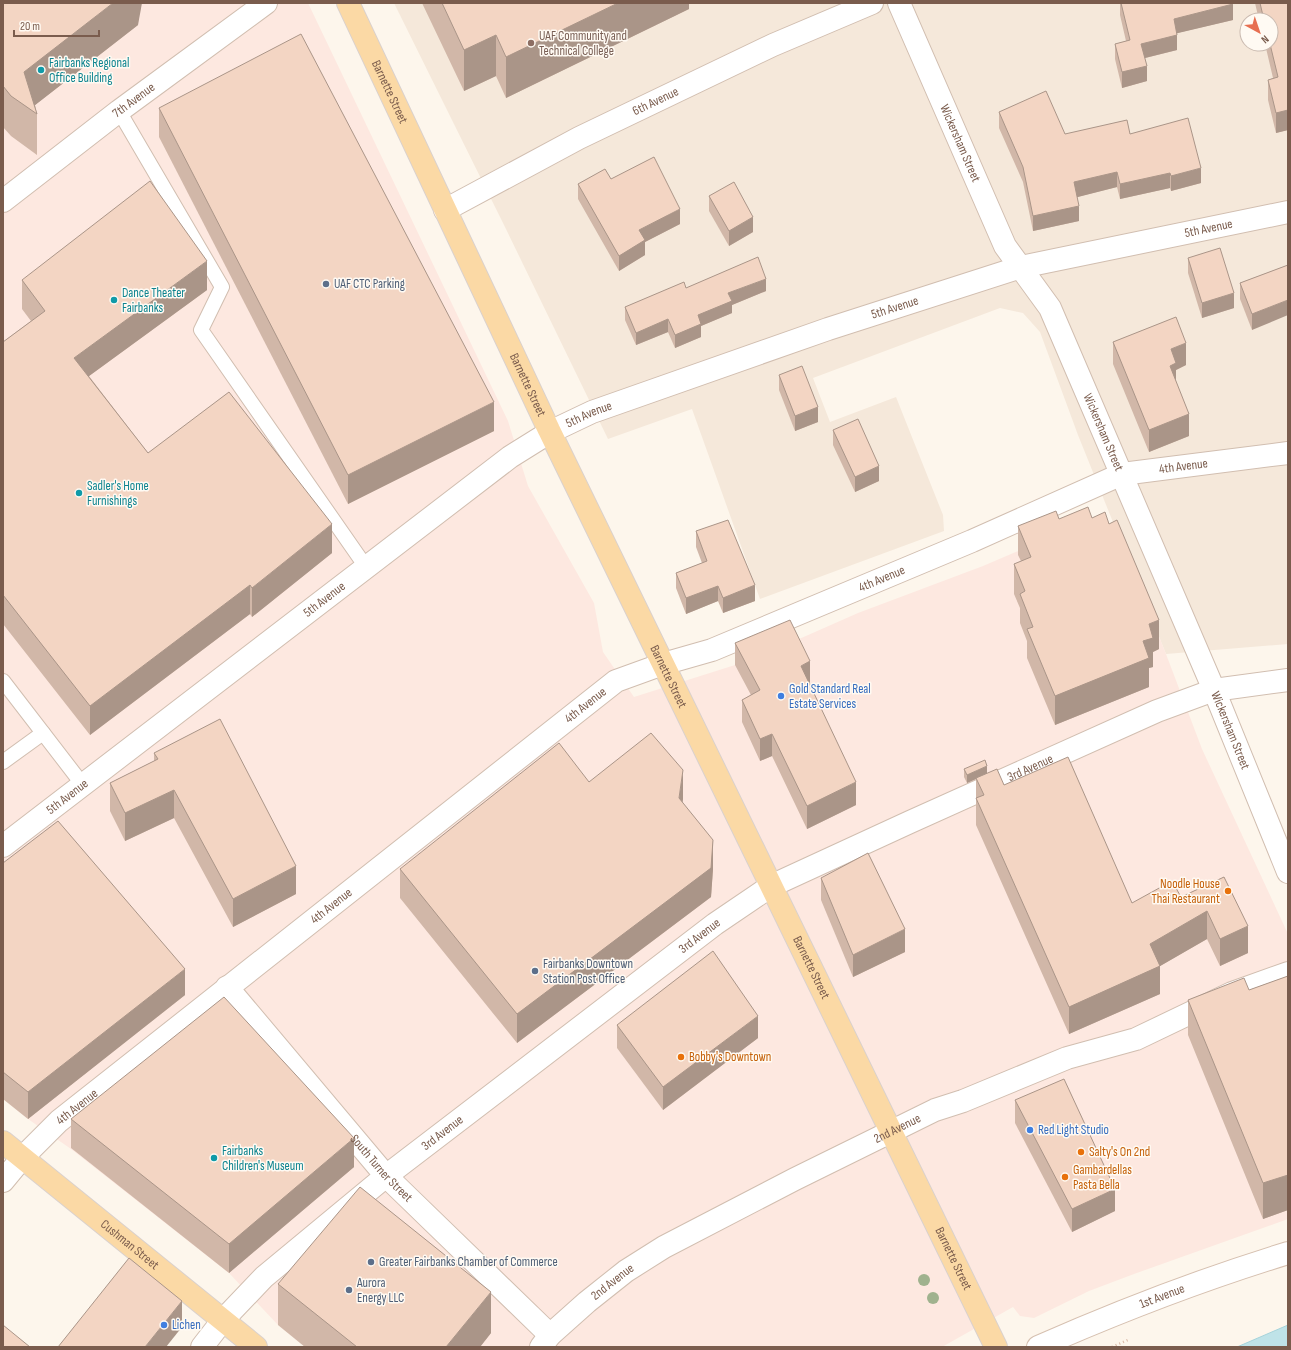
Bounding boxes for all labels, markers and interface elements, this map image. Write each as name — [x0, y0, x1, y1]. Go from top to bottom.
scale bar — [14, 12, 99, 38]
north arrow — [1239, 12, 1279, 52]
text: 20 m — [20, 19, 40, 34]
place label: UAF Community and Technical College — [539, 28, 627, 59]
text: N — [1259, 32, 1272, 46]
marker: UAF Community and Technical College — [526, 38, 536, 48]
place label: Fairbanks Regional Office Building — [49, 55, 129, 86]
street label: Barnette Street — [368, 58, 411, 126]
marker: Fairbanks Regional Office Building — [36, 65, 46, 75]
street label: 7th Avenue — [109, 79, 158, 121]
street label: 6th Avenue — [630, 83, 681, 119]
street label: Wickersham Street — [936, 102, 984, 184]
street label: 5th Avenue — [1183, 216, 1234, 241]
place label: UAF CTC Parking — [334, 276, 405, 292]
marker: UAF CTC Parking — [321, 279, 331, 289]
place label: Dance Theater Fairbanks — [122, 285, 185, 316]
street label: 5th Avenue — [869, 292, 920, 323]
marker: Dance Theater Fairbanks — [109, 295, 119, 305]
street label: Barnette Street — [506, 351, 549, 419]
street label: Wickersham Street — [1080, 391, 1127, 474]
street label: 5th Avenue — [563, 398, 614, 431]
street label: 4th Avenue — [1158, 455, 1209, 477]
place label: Sadler's Home Furnishings — [87, 478, 149, 509]
marker: Sadler's Home Furnishings — [74, 488, 84, 498]
street label: 4th Avenue — [856, 562, 907, 596]
street label: 5th Avenue — [300, 578, 349, 621]
street label: Barnette Street — [646, 643, 691, 711]
place label: Gold Standard Real Estate Services — [789, 681, 871, 712]
street label: 4th Avenue — [561, 684, 610, 727]
street label: Wickersham Street — [1207, 689, 1253, 772]
marker: Gold Standard Real Estate Services — [776, 691, 786, 701]
street label: 3rd Avenue — [1005, 751, 1056, 785]
street label: 5th Avenue — [43, 776, 91, 818]
place label: Noodle House Thai Restaurant — [1152, 876, 1220, 907]
street label: 4th Avenue — [307, 885, 355, 927]
marker: Noodle House Thai Restaurant — [1223, 886, 1233, 896]
street label: 3rd Avenue — [676, 915, 723, 957]
street label: Barnette Street — [789, 933, 833, 1001]
place label: Fairbanks Downtown Station Post Office — [543, 956, 633, 987]
marker: Fairbanks Downtown Station Post Office — [530, 966, 540, 976]
place label: Bobby's Downtown — [689, 1049, 771, 1065]
marker: Bobby's Downtown — [676, 1052, 686, 1062]
street label: 4th Avenue — [53, 1085, 101, 1128]
street label: 2nd Avenue — [871, 1110, 923, 1147]
street label: 3rd Avenue — [418, 1112, 466, 1154]
place label: Red Light Studio — [1038, 1122, 1109, 1138]
marker: Red Light Studio — [1025, 1125, 1035, 1135]
street label: South Turner Street — [347, 1131, 416, 1205]
place label: Fairbanks Children's Museum — [222, 1143, 304, 1174]
place label: Salty's On 2nd — [1089, 1144, 1150, 1160]
marker: Salty's On 2nd — [1076, 1147, 1086, 1157]
marker: Fairbanks Children's Museum — [209, 1153, 219, 1163]
place label: Gambardellas Pasta Bella — [1073, 1162, 1132, 1193]
marker: Gambardellas Pasta Bella — [1060, 1172, 1070, 1182]
street label: Cushman Street — [97, 1216, 162, 1273]
street label: Barnette Street — [931, 1225, 975, 1293]
place label: Greater Fairbanks Chamber of Commerce — [379, 1254, 558, 1270]
marker: Greater Fairbanks Chamber of Commerce — [366, 1257, 376, 1267]
street label: 2nd Avenue — [588, 1260, 637, 1304]
place label: Aurora Energy LLC — [356, 1275, 404, 1306]
street label: 1st Avenue — [1137, 1280, 1187, 1312]
marker: Aurora Energy LLC — [344, 1285, 354, 1295]
place label: Lichen — [172, 1317, 201, 1333]
marker: Lichen — [159, 1320, 169, 1330]

